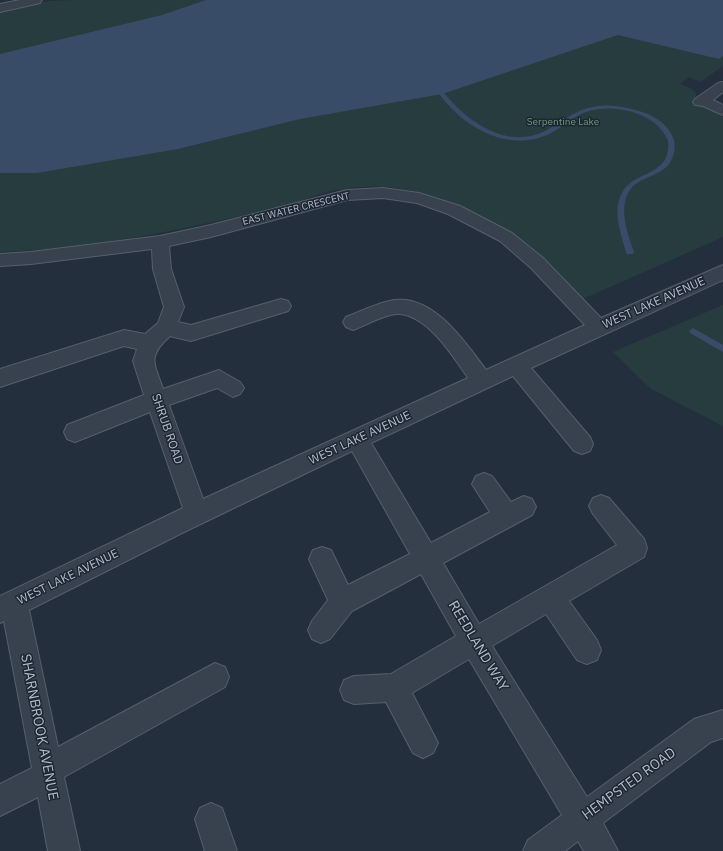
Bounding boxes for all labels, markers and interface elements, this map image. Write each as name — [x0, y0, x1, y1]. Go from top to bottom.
park label: Serpentine Lake — [527, 116, 599, 128]
street label: EAST WATER CRESCENT — [241, 190, 351, 228]
street label: WEST LAKE AVENUE — [601, 274, 707, 332]
street label: SHRUB ROAD — [148, 392, 186, 466]
street label: WEST LAKE AVENUE — [307, 408, 413, 468]
street label: WEST LAKE AVENUE — [15, 546, 121, 608]
street label: REEDLAND WAY — [444, 598, 512, 694]
street label: SHARNBROOK AVENUE — [17, 653, 61, 801]
street label: HEMPSTED ROAD — [579, 744, 679, 824]

